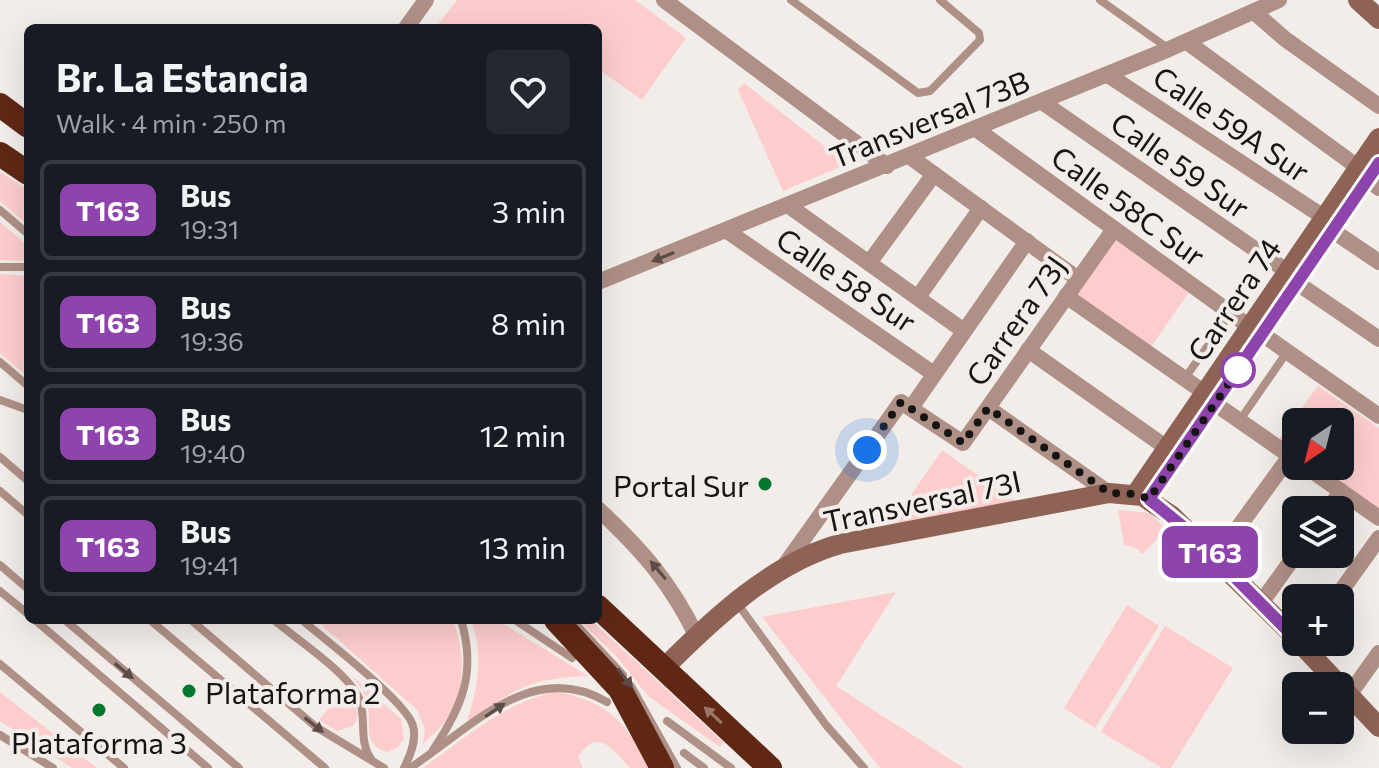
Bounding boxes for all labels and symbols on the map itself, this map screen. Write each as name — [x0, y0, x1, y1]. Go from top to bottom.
street label: Calle 59A Sur — [1147, 57, 1317, 189]
street label: Transversal 73B — [824, 61, 1034, 175]
street label: Calle 59 Sur — [1105, 103, 1257, 225]
street label: Calle 58C Sur — [1045, 137, 1213, 273]
street label: Calle 58 Sur — [770, 219, 924, 339]
street label: Carrera 74 — [1178, 230, 1288, 368]
street label: Carrera 73J — [957, 248, 1073, 392]
one-way arrow — [650, 251, 674, 264]
unlabelled marker — [1221, 353, 1255, 387]
north arrow — [1282, 408, 1354, 480]
your location — [847, 430, 887, 470]
street label: Transversal 73I — [820, 461, 1024, 539]
place label: Portal Sur — [613, 466, 749, 503]
marker: Portal Sur — [756, 475, 774, 493]
line badge: T163 — [1154, 526, 1266, 578]
one-way arrow — [650, 560, 667, 580]
one-way arrow — [115, 661, 134, 679]
one-way arrow — [616, 668, 632, 688]
place label: Plataforma 2 — [205, 673, 380, 710]
marker: Plataforma 2 — [180, 682, 198, 700]
marker: Plataforma 3 — [90, 701, 108, 719]
one-way arrow — [484, 703, 505, 718]
one-way arrow — [703, 706, 722, 724]
one-way arrow — [304, 716, 324, 732]
place label: Plataforma 3 — [11, 723, 187, 760]

